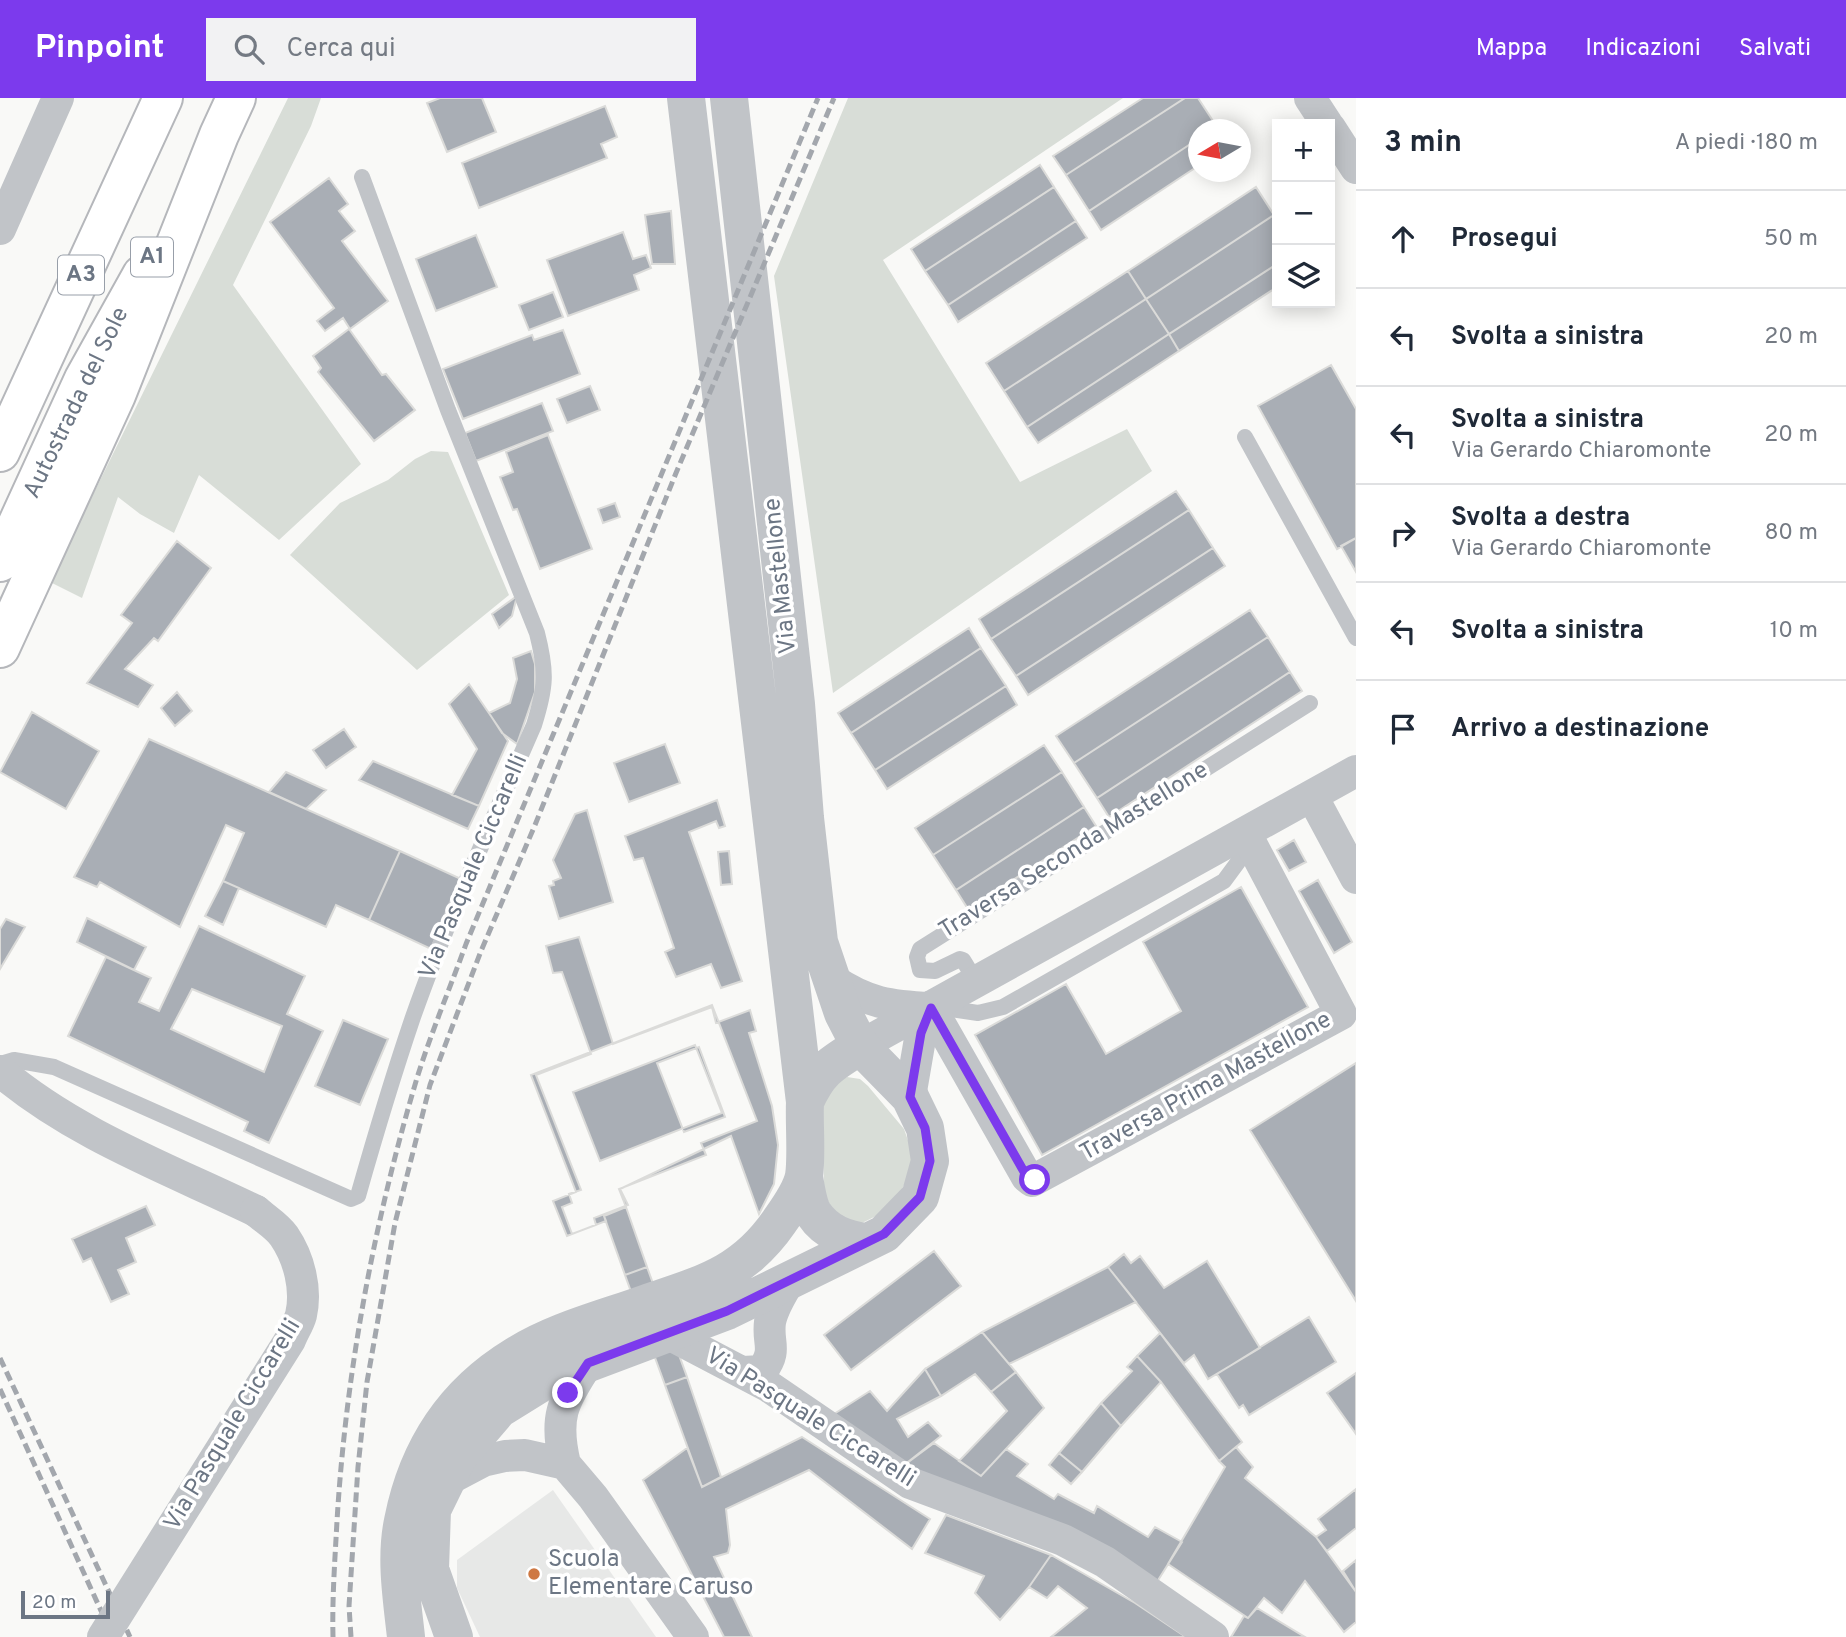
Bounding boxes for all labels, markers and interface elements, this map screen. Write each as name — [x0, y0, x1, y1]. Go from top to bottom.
search box — [206, 18, 696, 81]
text: Pinpoint — [35, 28, 164, 70]
icon: search — [230, 30, 268, 68]
text: Cerca qui — [286, 33, 396, 66]
text: Mappa — [1476, 34, 1547, 64]
text: Indicazioni — [1585, 34, 1701, 64]
text: Salvati — [1739, 34, 1811, 64]
north arrow — [1188, 119, 1251, 182]
map controls — [1272, 119, 1335, 308]
button: + — [1272, 119, 1335, 182]
text: 3 min — [1384, 125, 1462, 162]
text: A piedi · 180 m — [1675, 129, 1818, 158]
button: − — [1272, 182, 1335, 245]
icon: ahead — [1384, 220, 1422, 258]
text: Prosegui — [1451, 223, 1558, 256]
text: 50 m — [1764, 225, 1818, 254]
road number: A1 — [131, 238, 173, 276]
button: layers — [1272, 245, 1335, 308]
road number: A3 — [58, 256, 104, 294]
street label: Autostrada del Sole — [18, 302, 136, 504]
icon: left — [1384, 318, 1422, 356]
text: Svolta a sinistra — [1451, 321, 1644, 354]
text: 20 m — [1764, 323, 1818, 352]
text: Svolta a sinistra — [1451, 404, 1644, 437]
icon: left — [1384, 416, 1422, 454]
text: 20 m — [1764, 421, 1818, 450]
text: Via Gerardo Chiaromonte — [1451, 437, 1711, 466]
street label: Via Mastellone — [758, 497, 804, 655]
text: Svolta a destra — [1451, 502, 1630, 535]
icon: right — [1384, 514, 1422, 552]
text: 80 m — [1765, 519, 1818, 548]
text: Via Gerardo Chiaromonte — [1451, 535, 1711, 564]
icon: left — [1384, 612, 1422, 650]
text: Svolta a sinistra — [1451, 615, 1644, 648]
text: 10 m — [1770, 617, 1818, 646]
icon: arrive — [1384, 710, 1422, 748]
text: Arrivo a destinazione — [1451, 713, 1709, 746]
street label: Via Pasquale Ciccarelli — [413, 750, 535, 984]
street label: Traversa Seconda Mastellone — [934, 756, 1214, 946]
street label: Traversa Prima Mastellone — [1075, 1005, 1337, 1169]
route start — [1019, 1164, 1050, 1195]
street label: Via Pasquale Ciccarelli — [158, 1314, 308, 1536]
street label: Via Pasquale Ciccarelli — [700, 1341, 920, 1495]
route end — [552, 1377, 583, 1408]
place label: Scuola Elementare Caruso — [548, 1545, 753, 1603]
marker: Scuola Elementare Caruso — [526, 1566, 542, 1582]
scale bar — [21, 1588, 110, 1620]
text: 20 m — [32, 1591, 76, 1615]

